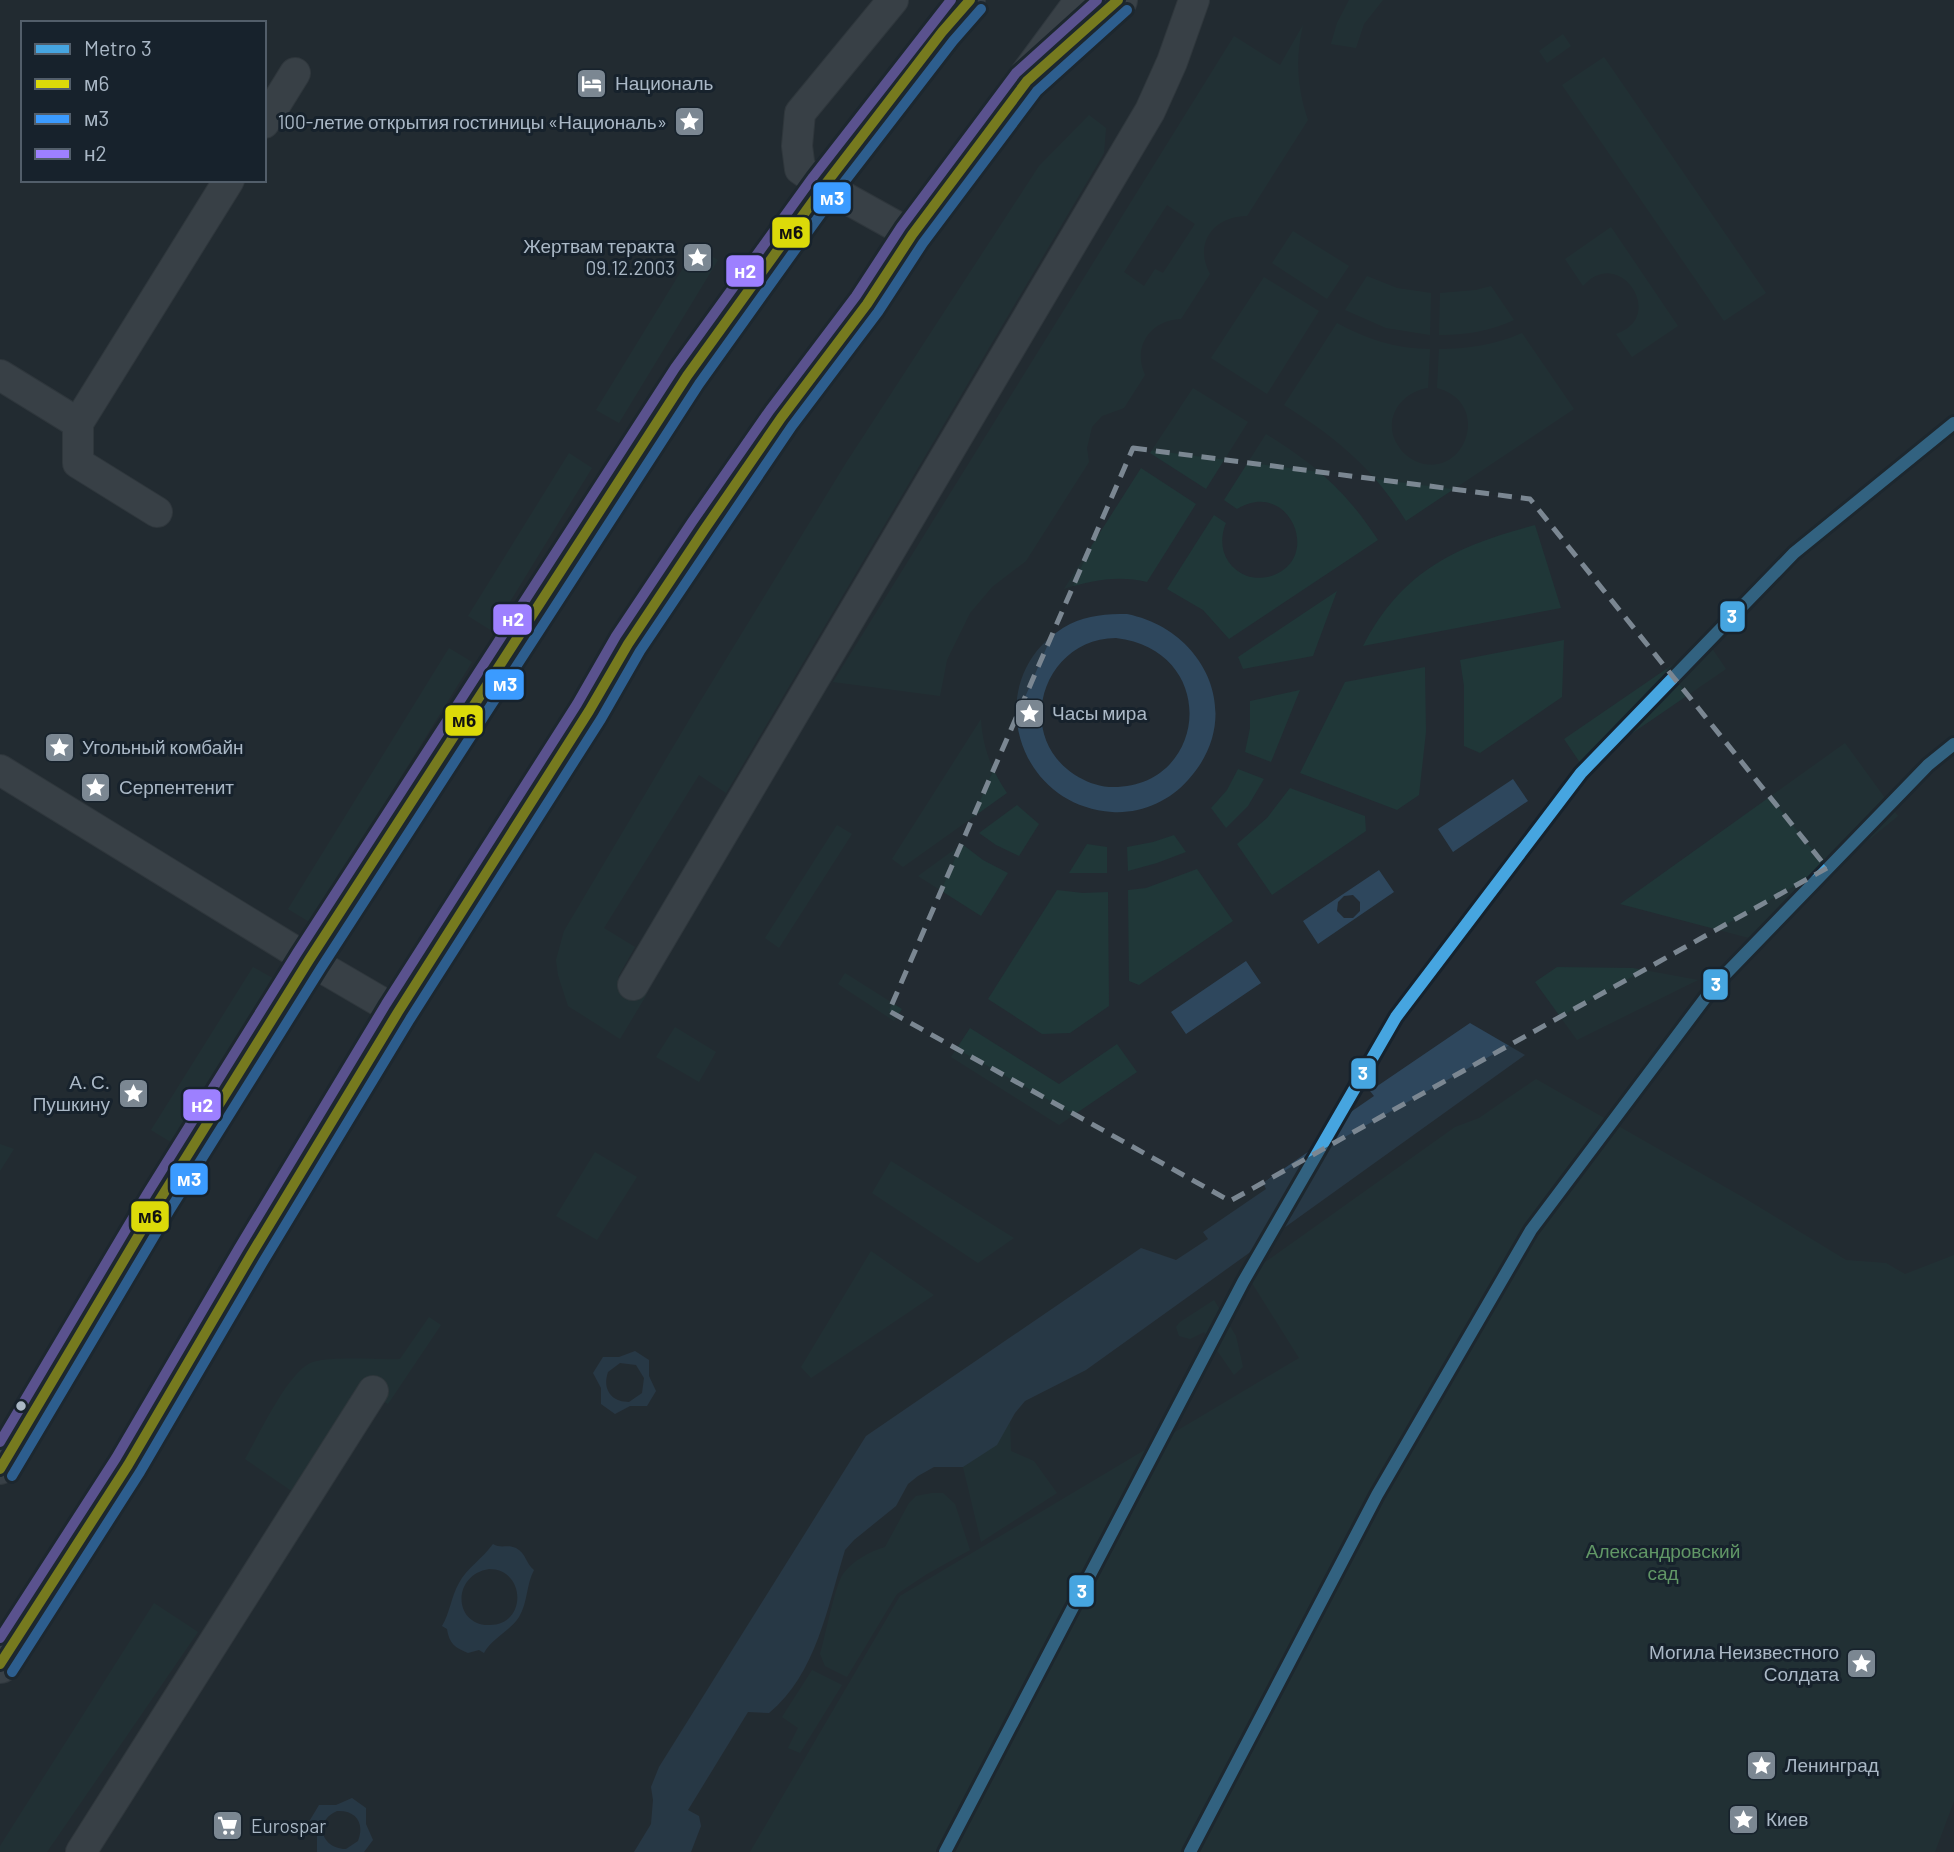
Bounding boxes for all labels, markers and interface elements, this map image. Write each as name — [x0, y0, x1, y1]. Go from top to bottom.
legend — [21, 21, 266, 182]
text: Metro 3 — [84, 35, 152, 60]
hotel icon: Националь — [575, 66, 609, 100]
text: м6 — [84, 70, 109, 95]
place label: Националь — [615, 71, 713, 94]
text: м3 — [84, 105, 109, 130]
place icon: 100-летие открытия гостиницы «Националь» — [673, 105, 707, 139]
place label: 100-летие открытия гостиницы «Националь» — [278, 110, 667, 133]
text: н2 — [84, 140, 107, 165]
line badge: м3 — [812, 181, 852, 215]
text: м3 — [820, 186, 844, 209]
line badge: м6 — [771, 216, 811, 249]
text: м6 — [779, 220, 803, 243]
place label: Жертвам теракта 09.12.2003 — [523, 234, 675, 279]
place icon: Жертвам теракта 09.12.2003 — [681, 240, 715, 274]
line badge: н2 — [725, 254, 765, 288]
text: н2 — [734, 259, 756, 282]
line badge: 3 — [1719, 600, 1746, 633]
line badge: н2 — [492, 603, 533, 636]
text: 3 — [1727, 604, 1737, 627]
text: н2 — [502, 607, 524, 630]
line badge: м3 — [484, 668, 525, 701]
text: м3 — [493, 672, 517, 695]
place icon: Часы мира — [1012, 696, 1046, 730]
place label: Часы мира — [1052, 701, 1147, 724]
line badge: м6 — [444, 704, 484, 737]
text: м6 — [452, 708, 476, 731]
place icon: Угольный комбайн — [42, 730, 76, 764]
place label: Угольный комбайн — [82, 735, 244, 758]
place icon: Серпентенит — [79, 770, 113, 804]
place label: Серпентенит — [119, 775, 234, 798]
line badge: 3 — [1702, 968, 1729, 1001]
text: 3 — [1711, 972, 1721, 995]
line badge: 3 — [1350, 1057, 1377, 1090]
text: 3 — [1358, 1061, 1368, 1084]
place label: А. С. Пушкину — [33, 1070, 110, 1115]
place icon: А. С. Пушкину — [116, 1076, 150, 1110]
line badge: н2 — [182, 1088, 222, 1122]
text: н2 — [191, 1093, 213, 1116]
line badge: м3 — [169, 1162, 209, 1196]
text: м3 — [177, 1167, 201, 1190]
line badge: м6 — [130, 1200, 170, 1233]
text: м6 — [138, 1204, 162, 1227]
unlabelled marker — [14, 1399, 28, 1413]
park label: Александровский сад — [1586, 1539, 1740, 1584]
line badge: 3 — [1068, 1574, 1095, 1608]
text: 3 — [1077, 1579, 1087, 1602]
place label: Могила Неизвестного Солдата — [1649, 1640, 1839, 1685]
place icon: Могила Неизвестного Солдата — [1845, 1646, 1879, 1680]
place icon: Ленинград — [1745, 1748, 1779, 1782]
place label: Ленинград — [1785, 1753, 1879, 1776]
place icon: Киев — [1726, 1802, 1760, 1836]
place label: Киев — [1766, 1807, 1808, 1830]
supermarket icon: Eurospar — [211, 1809, 245, 1843]
place label: Eurospar — [251, 1814, 326, 1837]

